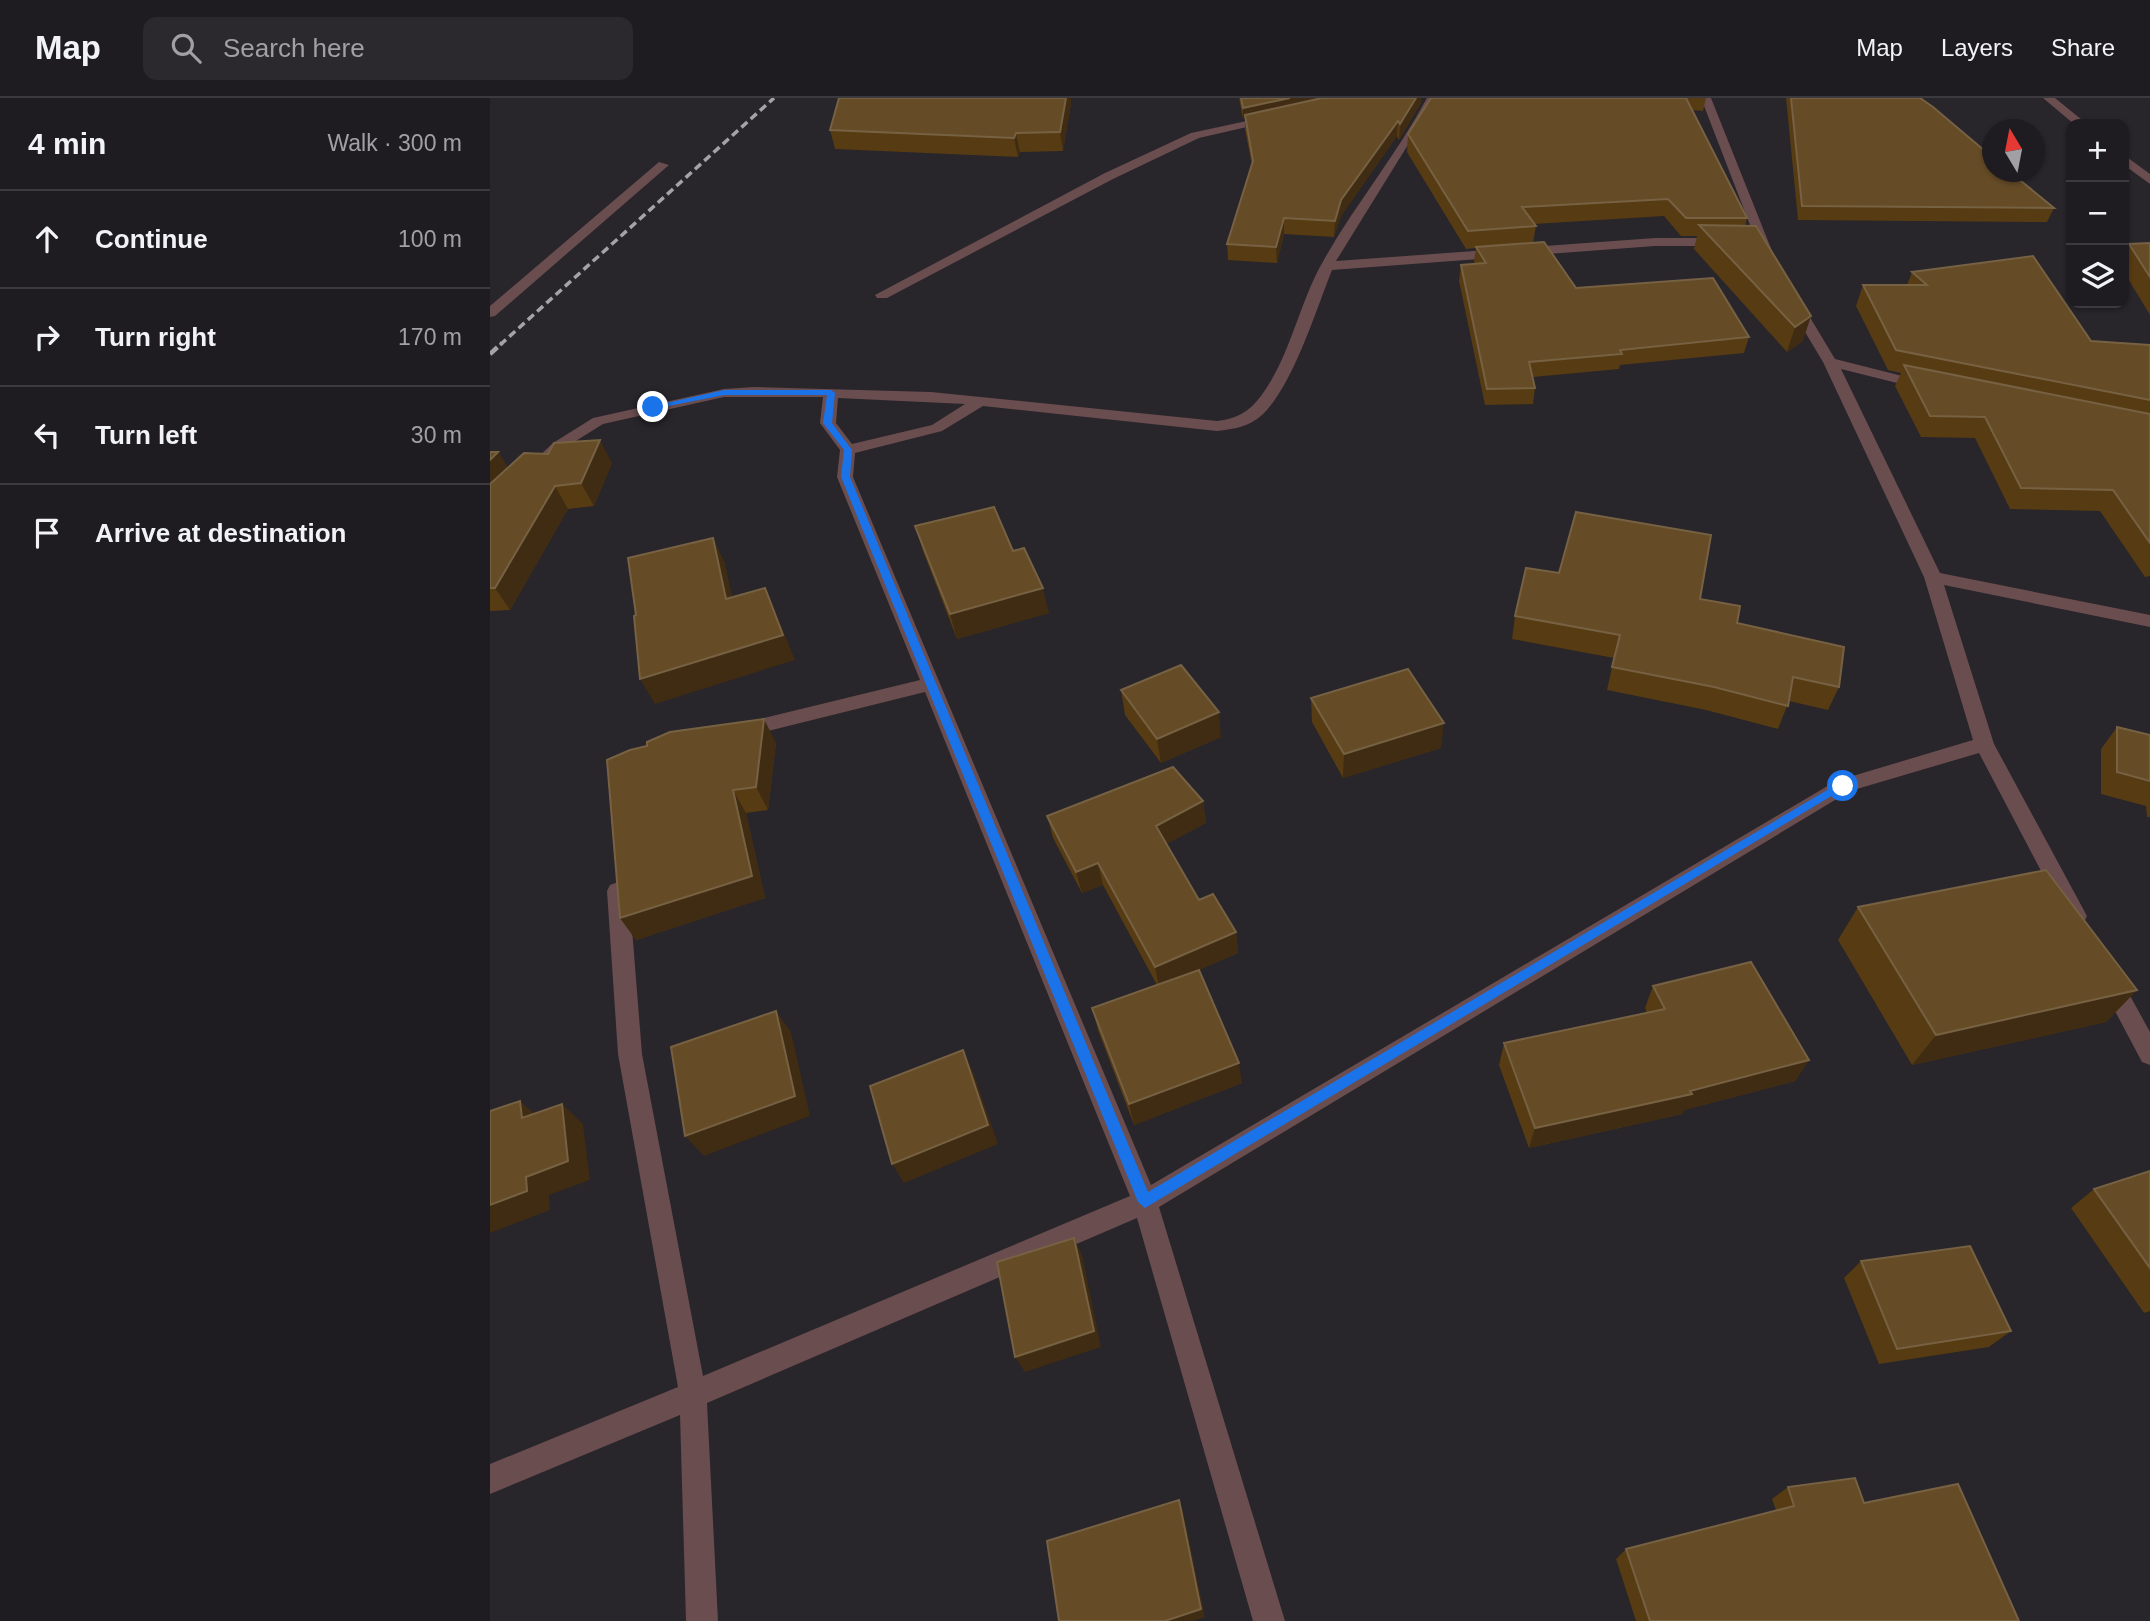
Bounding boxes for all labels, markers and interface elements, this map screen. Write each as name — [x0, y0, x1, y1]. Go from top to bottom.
search box — [143, 17, 633, 80]
text: Map — [35, 29, 101, 66]
icon: search — [167, 29, 205, 67]
text: Search here — [223, 33, 365, 63]
text: Map — [1856, 34, 1903, 61]
text: Layers — [1941, 34, 2013, 61]
text: Share — [2051, 34, 2115, 61]
north arrow — [1982, 119, 2045, 182]
map controls — [2066, 119, 2129, 308]
button: + — [2066, 119, 2129, 182]
text: 4 min — [28, 127, 106, 160]
text: Walk · 300 m — [327, 130, 462, 156]
button: − — [2066, 182, 2129, 245]
icon: ahead — [28, 220, 66, 258]
text: Continue — [95, 224, 208, 254]
text: 100 m — [398, 226, 462, 252]
button: layers — [2066, 245, 2129, 308]
icon: right — [28, 318, 66, 356]
text: Turn right — [95, 322, 216, 352]
text: 170 m — [398, 324, 462, 350]
route end — [637, 391, 668, 422]
icon: left — [28, 416, 66, 454]
text: Turn left — [95, 420, 197, 450]
text: 30 m — [411, 422, 462, 448]
icon: arrive — [28, 514, 66, 552]
text: Arrive at destination — [95, 518, 346, 548]
route start — [1827, 770, 1858, 801]

